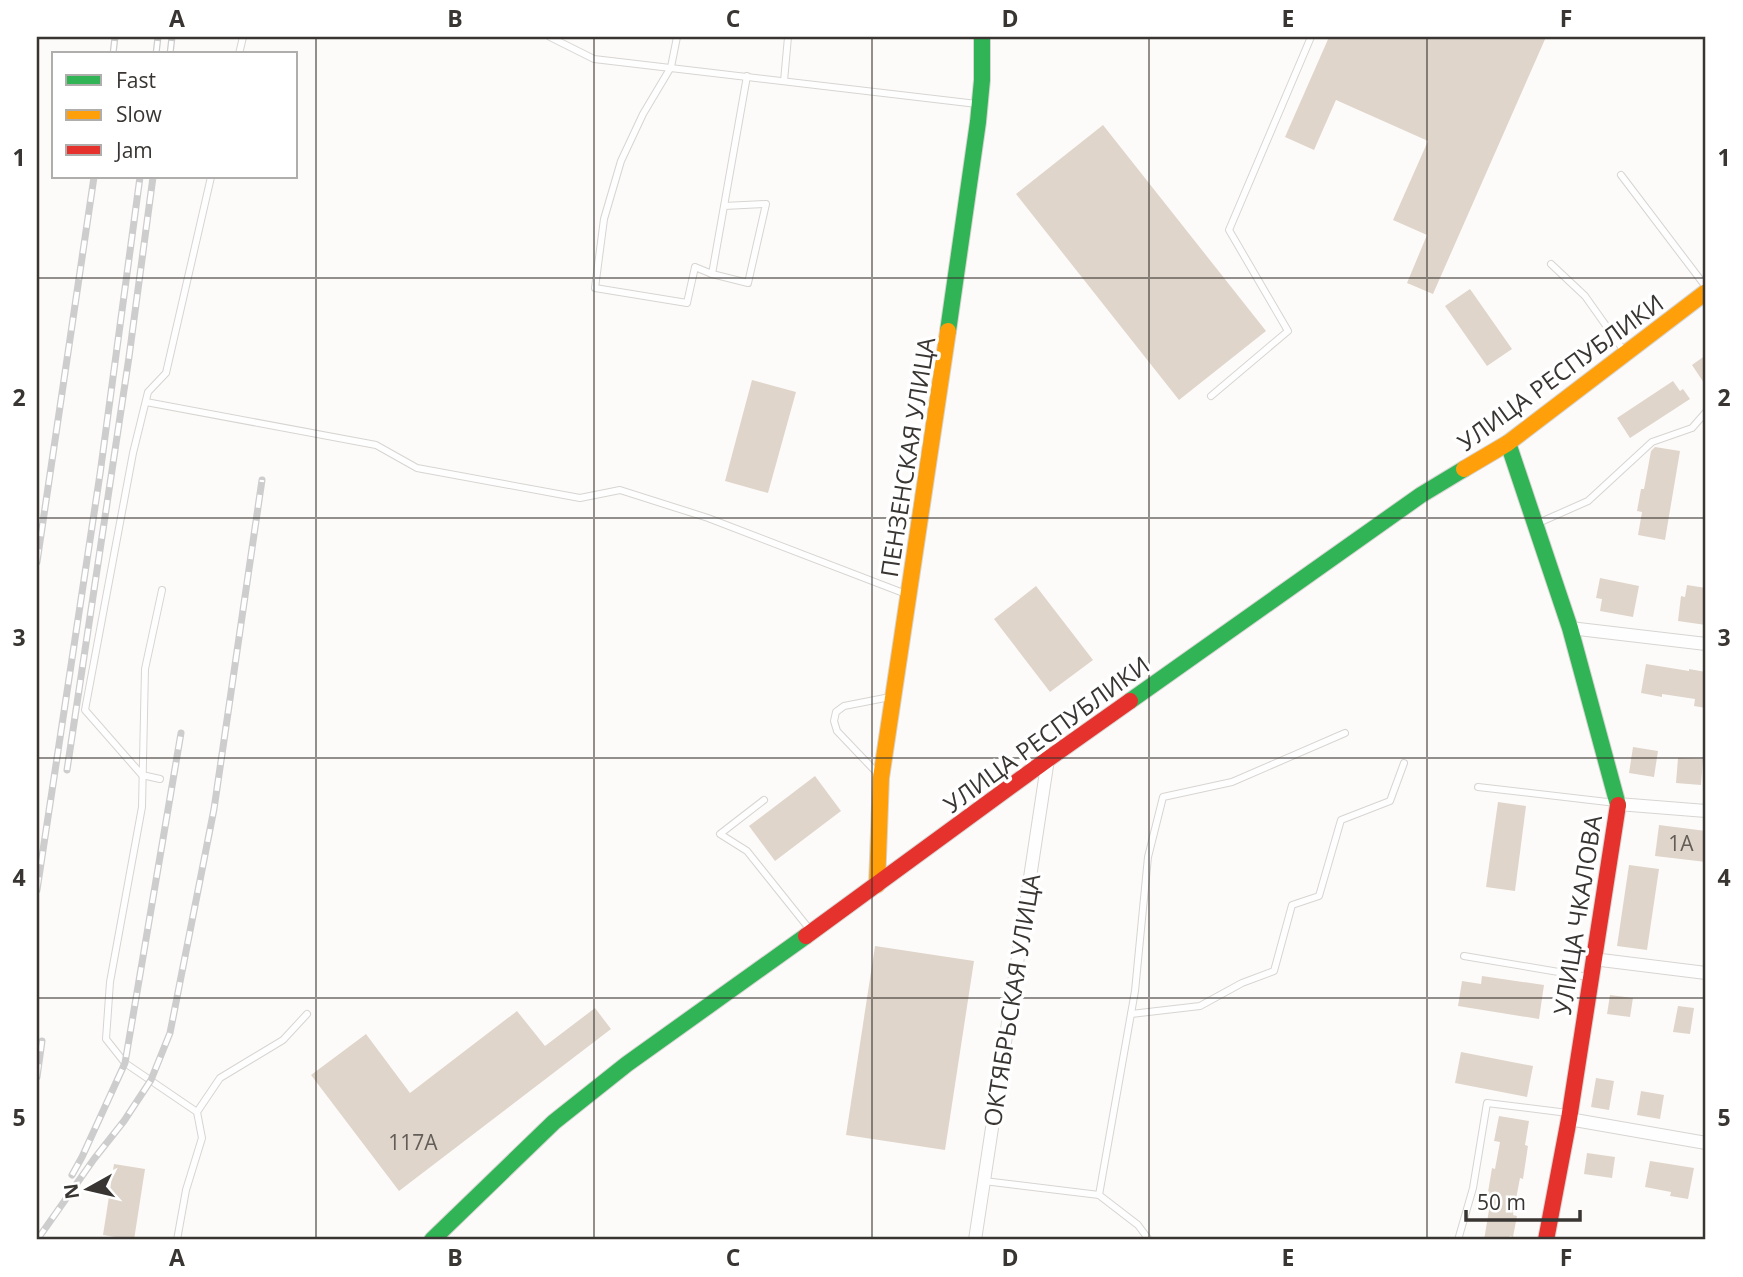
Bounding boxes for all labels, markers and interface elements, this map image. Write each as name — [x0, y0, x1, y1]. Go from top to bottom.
text: A — [169, 2, 185, 34]
text: B — [447, 2, 463, 34]
text: C — [726, 2, 740, 34]
text: D — [1001, 2, 1019, 34]
text: E — [1282, 2, 1294, 34]
text: F — [1560, 2, 1572, 34]
legend — [52, 52, 298, 178]
text: Fast — [116, 66, 156, 94]
text: Slow — [116, 100, 162, 128]
text: Jam — [114, 136, 153, 164]
text: 1 — [12, 141, 26, 173]
text: 1 — [1717, 141, 1731, 173]
street label: УЛИЦА РЕСПУБЛИКИ — [1450, 286, 1670, 458]
street label: ПЕНЗЕНСКАЯ УЛИЦА — [872, 334, 942, 579]
text: 2 — [12, 381, 26, 413]
text: 2 — [1717, 381, 1731, 413]
text: 3 — [12, 621, 26, 653]
text: 3 — [1717, 621, 1731, 653]
street label: УЛИЦА РЕСПУБЛИКИ — [936, 648, 1156, 820]
street label: УЛИЦА ЧКАЛОВА — [1545, 812, 1609, 1017]
house number: 1А — [1668, 829, 1694, 857]
text: 4 — [12, 861, 26, 893]
text: 4 — [1717, 861, 1731, 893]
street label: ОКТЯБРЬСКАЯ УЛИЦА — [975, 871, 1047, 1129]
text: 5 — [12, 1101, 26, 1133]
text: 5 — [1717, 1101, 1731, 1133]
house number: 117А — [388, 1128, 438, 1156]
north arrow — [52, 1154, 122, 1224]
scale bar — [1466, 1179, 1580, 1223]
text: N — [57, 1182, 85, 1201]
text: 50 m — [1477, 1188, 1526, 1216]
text: A — [169, 1241, 185, 1273]
text: B — [447, 1241, 463, 1273]
text: C — [726, 1241, 740, 1273]
text: D — [1001, 1241, 1019, 1273]
text: E — [1282, 1241, 1294, 1273]
text: F — [1560, 1241, 1572, 1273]

